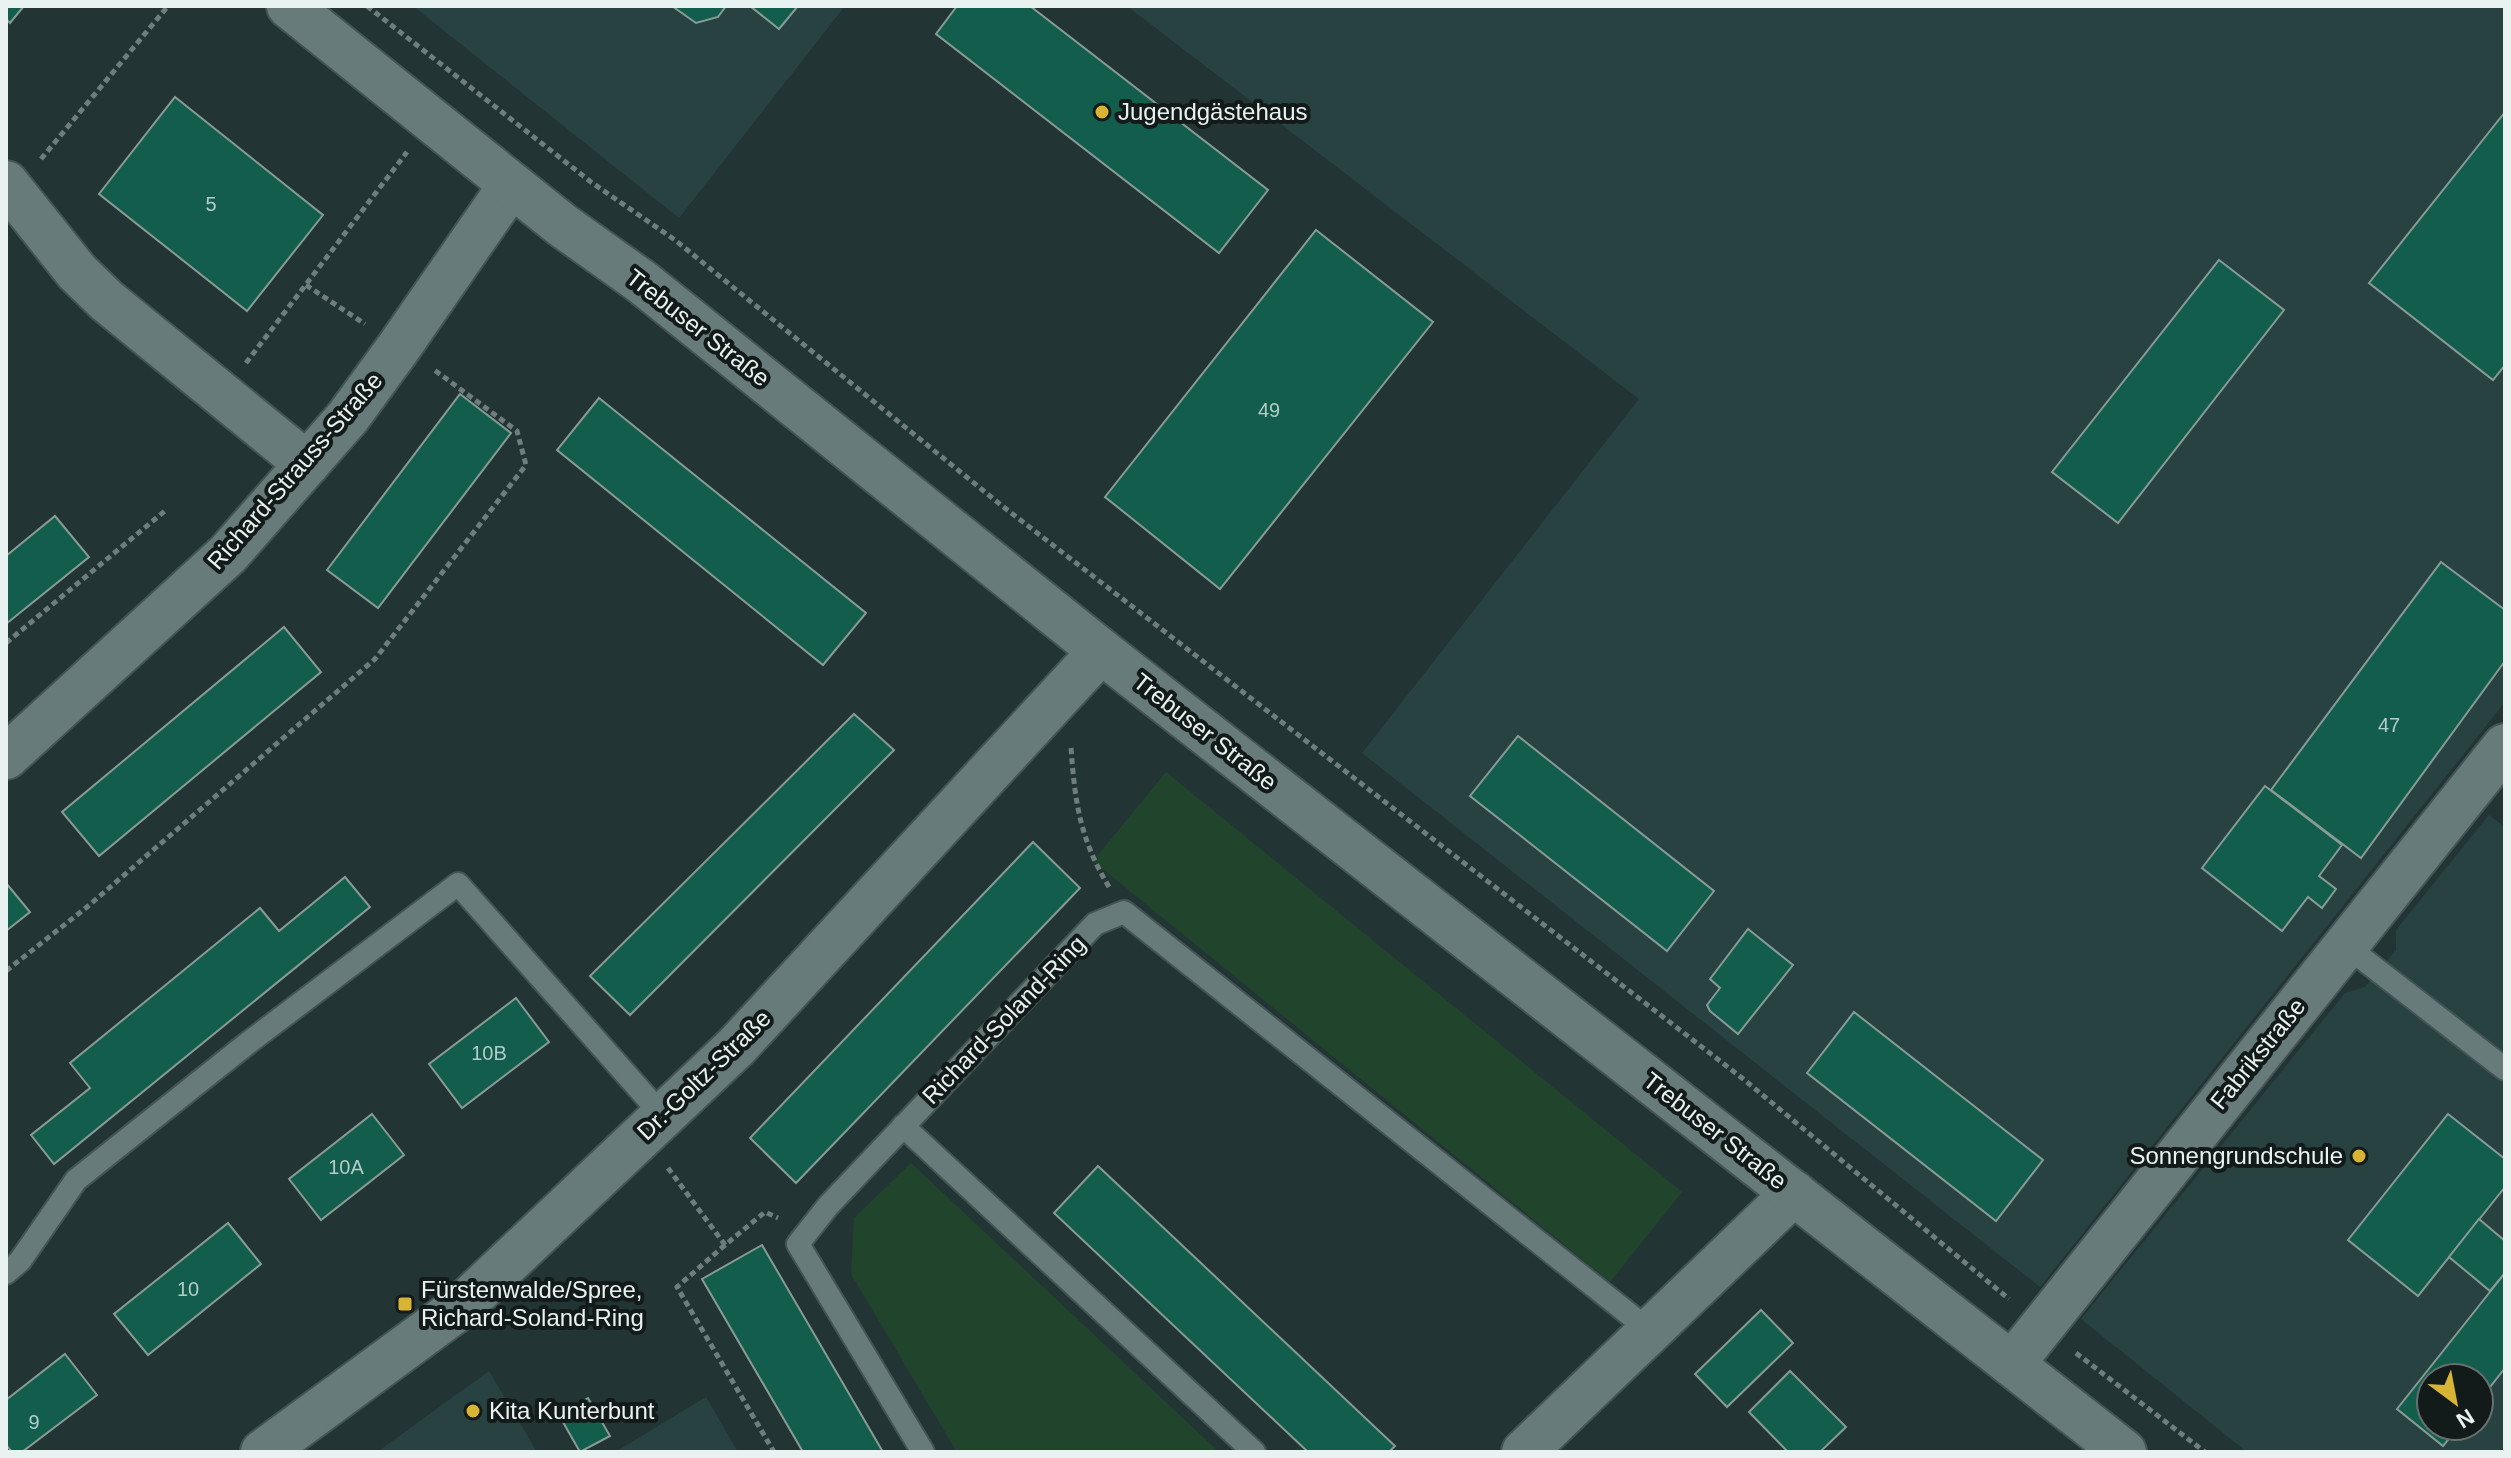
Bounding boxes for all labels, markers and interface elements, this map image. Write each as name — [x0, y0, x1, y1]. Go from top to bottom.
place label: Jugendgästehaus — [1118, 98, 1308, 125]
marker: Jugendgästehaus — [1093, 103, 1111, 121]
house number: 5 — [205, 193, 217, 215]
street label: Trebuser Straße — [622, 263, 775, 392]
street label: Richard-Strauss-Straße — [202, 367, 388, 575]
house number: 49 — [1258, 399, 1280, 421]
street label: Trebuser Straße — [1129, 667, 1282, 796]
house number: 47 — [2378, 714, 2400, 736]
street label: Richard-Soland-Ring — [917, 930, 1091, 1109]
street label: Fabrikstraße — [2205, 993, 2310, 1115]
street label: Dr.-Goltz-Straße — [631, 1004, 776, 1145]
house number: 10B — [471, 1042, 507, 1064]
street label: Trebuser Straße — [1639, 1066, 1792, 1195]
place label: Sonnengrundschule — [2129, 1142, 2343, 1169]
marker: Sonnengrundschule — [2350, 1147, 2368, 1165]
house number: 10A — [328, 1156, 364, 1178]
place label: Fürstenwalde/Spree, Richard-Soland-Ring — [421, 1276, 644, 1331]
house number: 10 — [177, 1278, 199, 1300]
marker: Fürstenwalde/Spree, Richard-Soland-Ring — [396, 1295, 414, 1313]
north arrow — [2415, 1362, 2495, 1442]
place label: Kita Kunterbunt — [489, 1397, 655, 1424]
marker: Kita Kunterbunt — [464, 1402, 482, 1420]
text: N — [2452, 1404, 2479, 1433]
house number: 9 — [28, 1411, 40, 1433]

